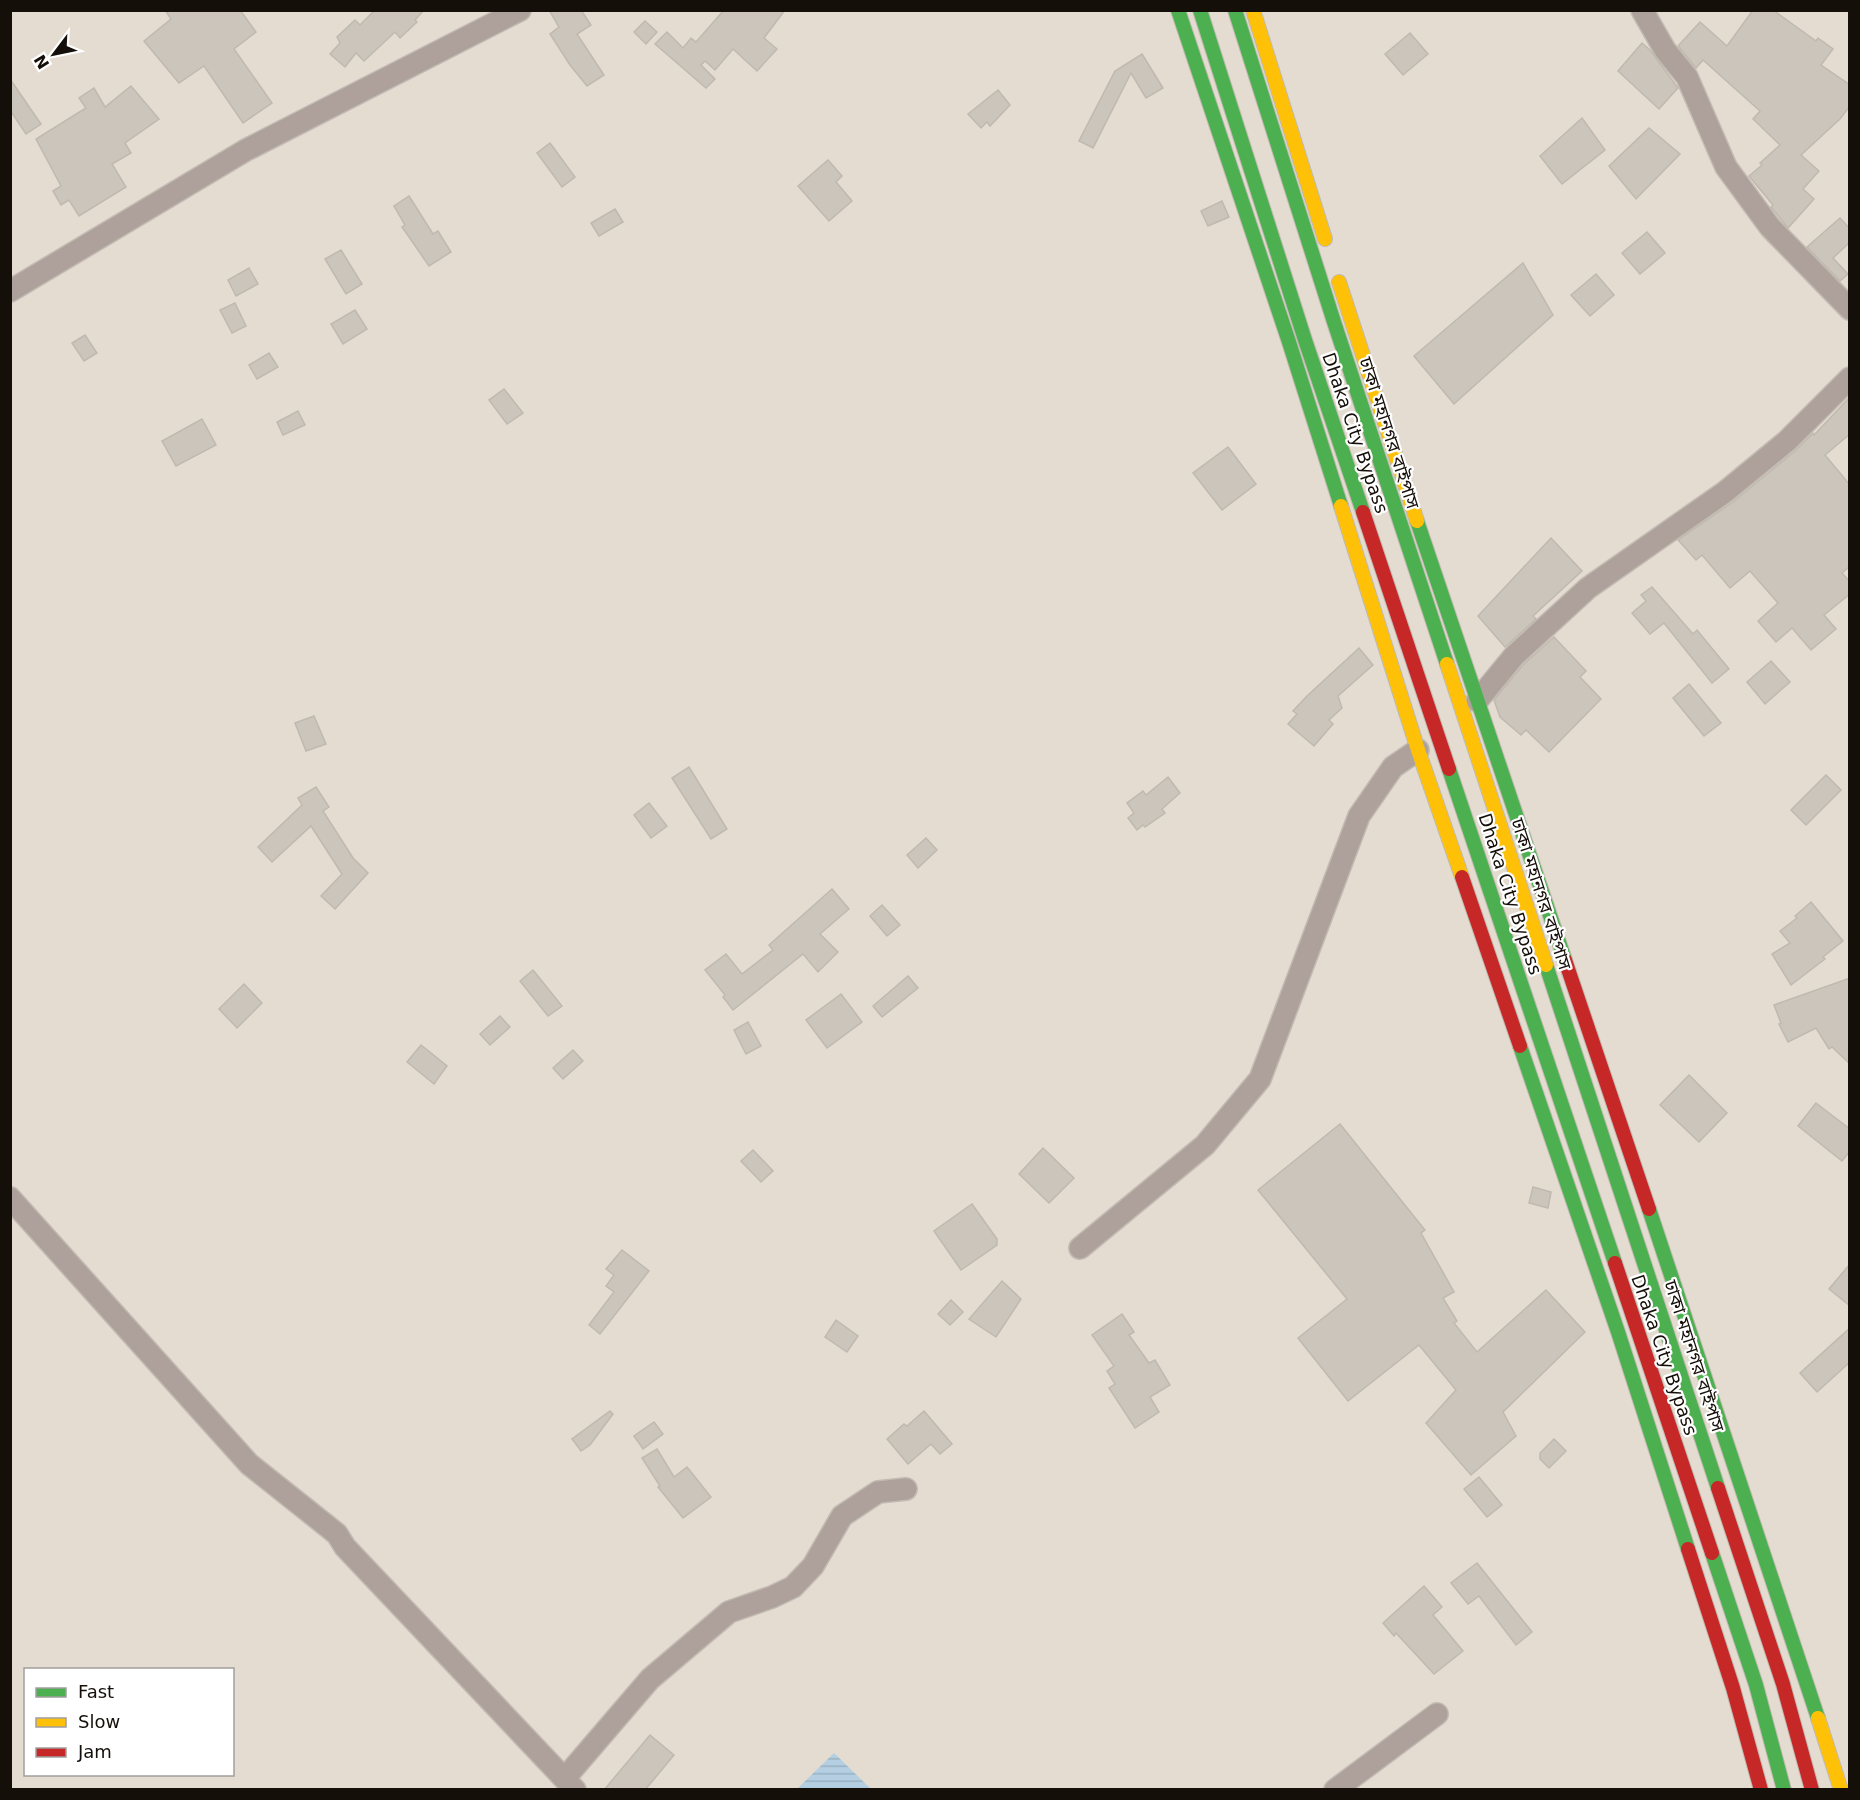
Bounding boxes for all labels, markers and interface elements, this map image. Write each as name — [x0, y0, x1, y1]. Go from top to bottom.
north arrow — [24, 24, 84, 84]
text: N — [30, 51, 53, 72]
street label: Dhaka City Bypass — [1318, 350, 1393, 516]
street label: ঢাকা মহানগর বাইপাস — [1355, 354, 1424, 512]
street label: Dhaka City Bypass — [1474, 811, 1546, 977]
street label: ঢাকা মহানগর বাইপাস — [1507, 815, 1576, 973]
street label: Dhaka City Bypass — [1627, 1272, 1702, 1438]
street label: ঢাকা মহানগর বাইপাস — [1660, 1277, 1729, 1435]
legend — [24, 1668, 234, 1776]
text: Fast — [78, 1681, 114, 1702]
text: Slow — [78, 1711, 120, 1732]
text: Jam — [77, 1741, 112, 1762]

